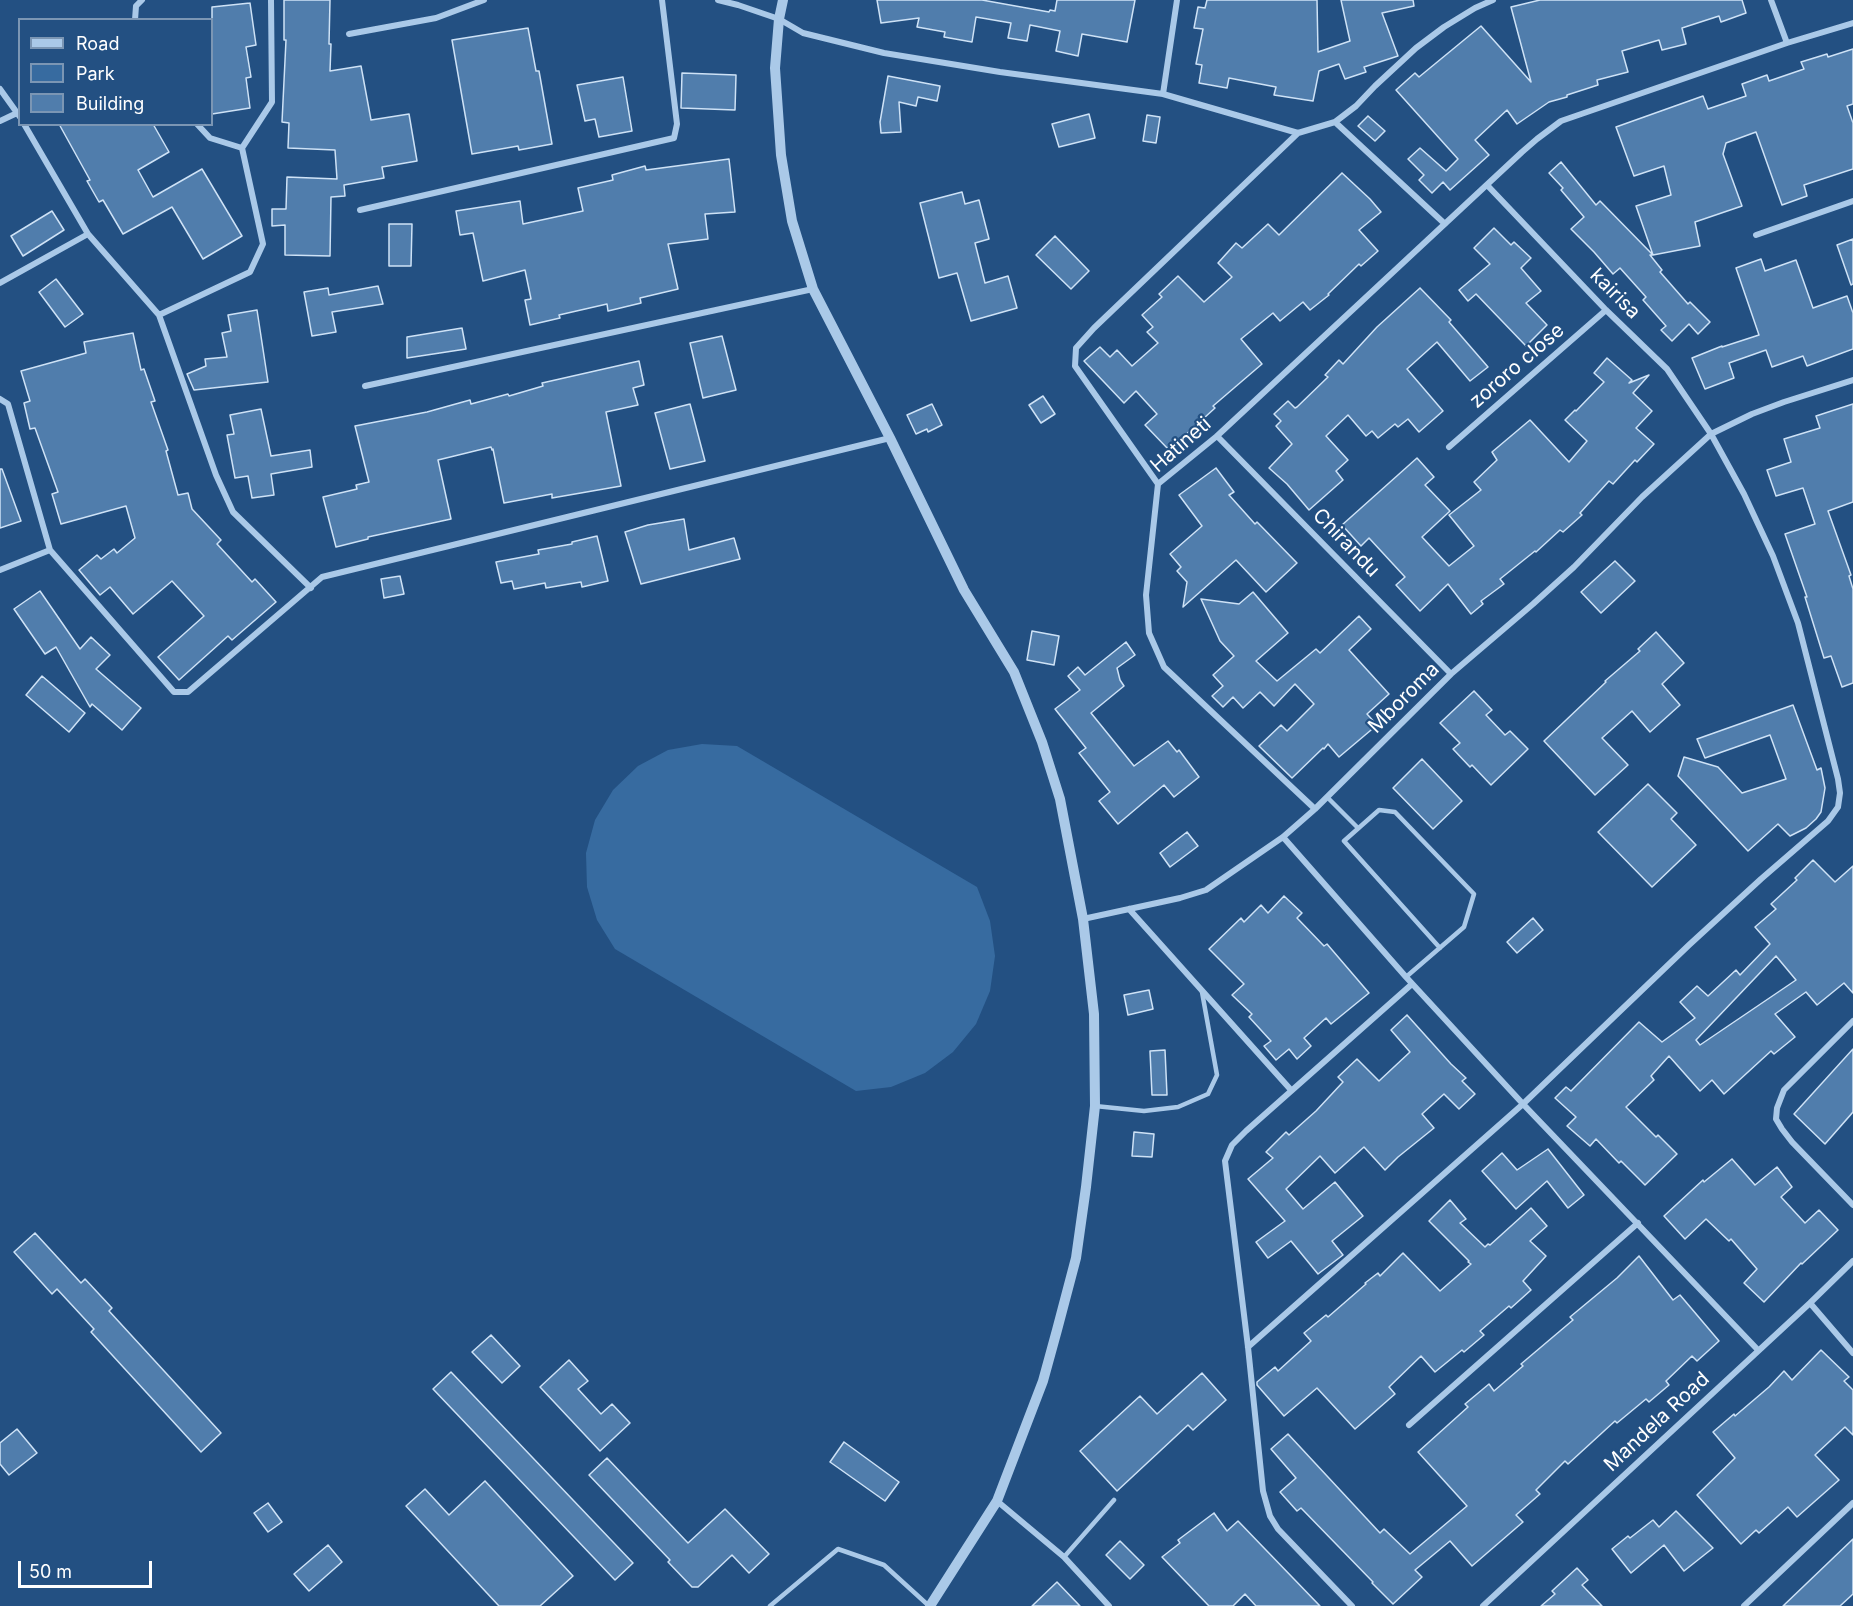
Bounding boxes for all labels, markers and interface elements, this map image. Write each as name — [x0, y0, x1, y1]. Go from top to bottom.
legend — [18, 18, 213, 126]
text: Road — [76, 33, 119, 54]
text: Park — [76, 63, 115, 84]
text: Building — [76, 93, 144, 114]
street label: kairisa — [1585, 264, 1645, 324]
street label: zororo close — [1465, 318, 1569, 414]
street label: Hatineti — [1146, 412, 1216, 478]
street label: Chirandu — [1308, 504, 1384, 582]
street label: Mboroma — [1364, 658, 1444, 738]
street label: Mandela Road — [1599, 1367, 1715, 1477]
scale bar — [21, 1549, 154, 1587]
text: 50 m — [29, 1561, 72, 1582]

